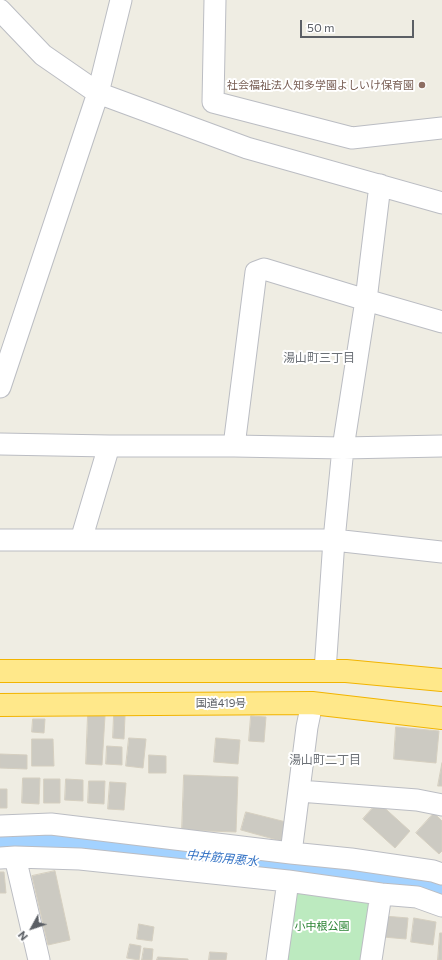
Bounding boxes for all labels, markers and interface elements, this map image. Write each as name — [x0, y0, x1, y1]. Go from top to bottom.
scale bar — [302, 12, 416, 38]
text: 50 m — [307, 20, 335, 34]
place label: 社会福祉法人知多学園よしいけ保育園 — [227, 78, 414, 92]
marker: 社会福祉法人知多学園よしいけ保育園 — [417, 80, 427, 90]
district label: 湯山町三丁目 — [283, 351, 355, 365]
street label: 国道419号 — [196, 696, 246, 710]
district label: 湯山町二丁目 — [289, 753, 361, 767]
water label: 中井筋用悪水 — [185, 847, 259, 869]
north arrow — [12, 908, 52, 948]
park label: 小中根公園 — [295, 919, 349, 933]
text: N — [15, 929, 30, 943]

